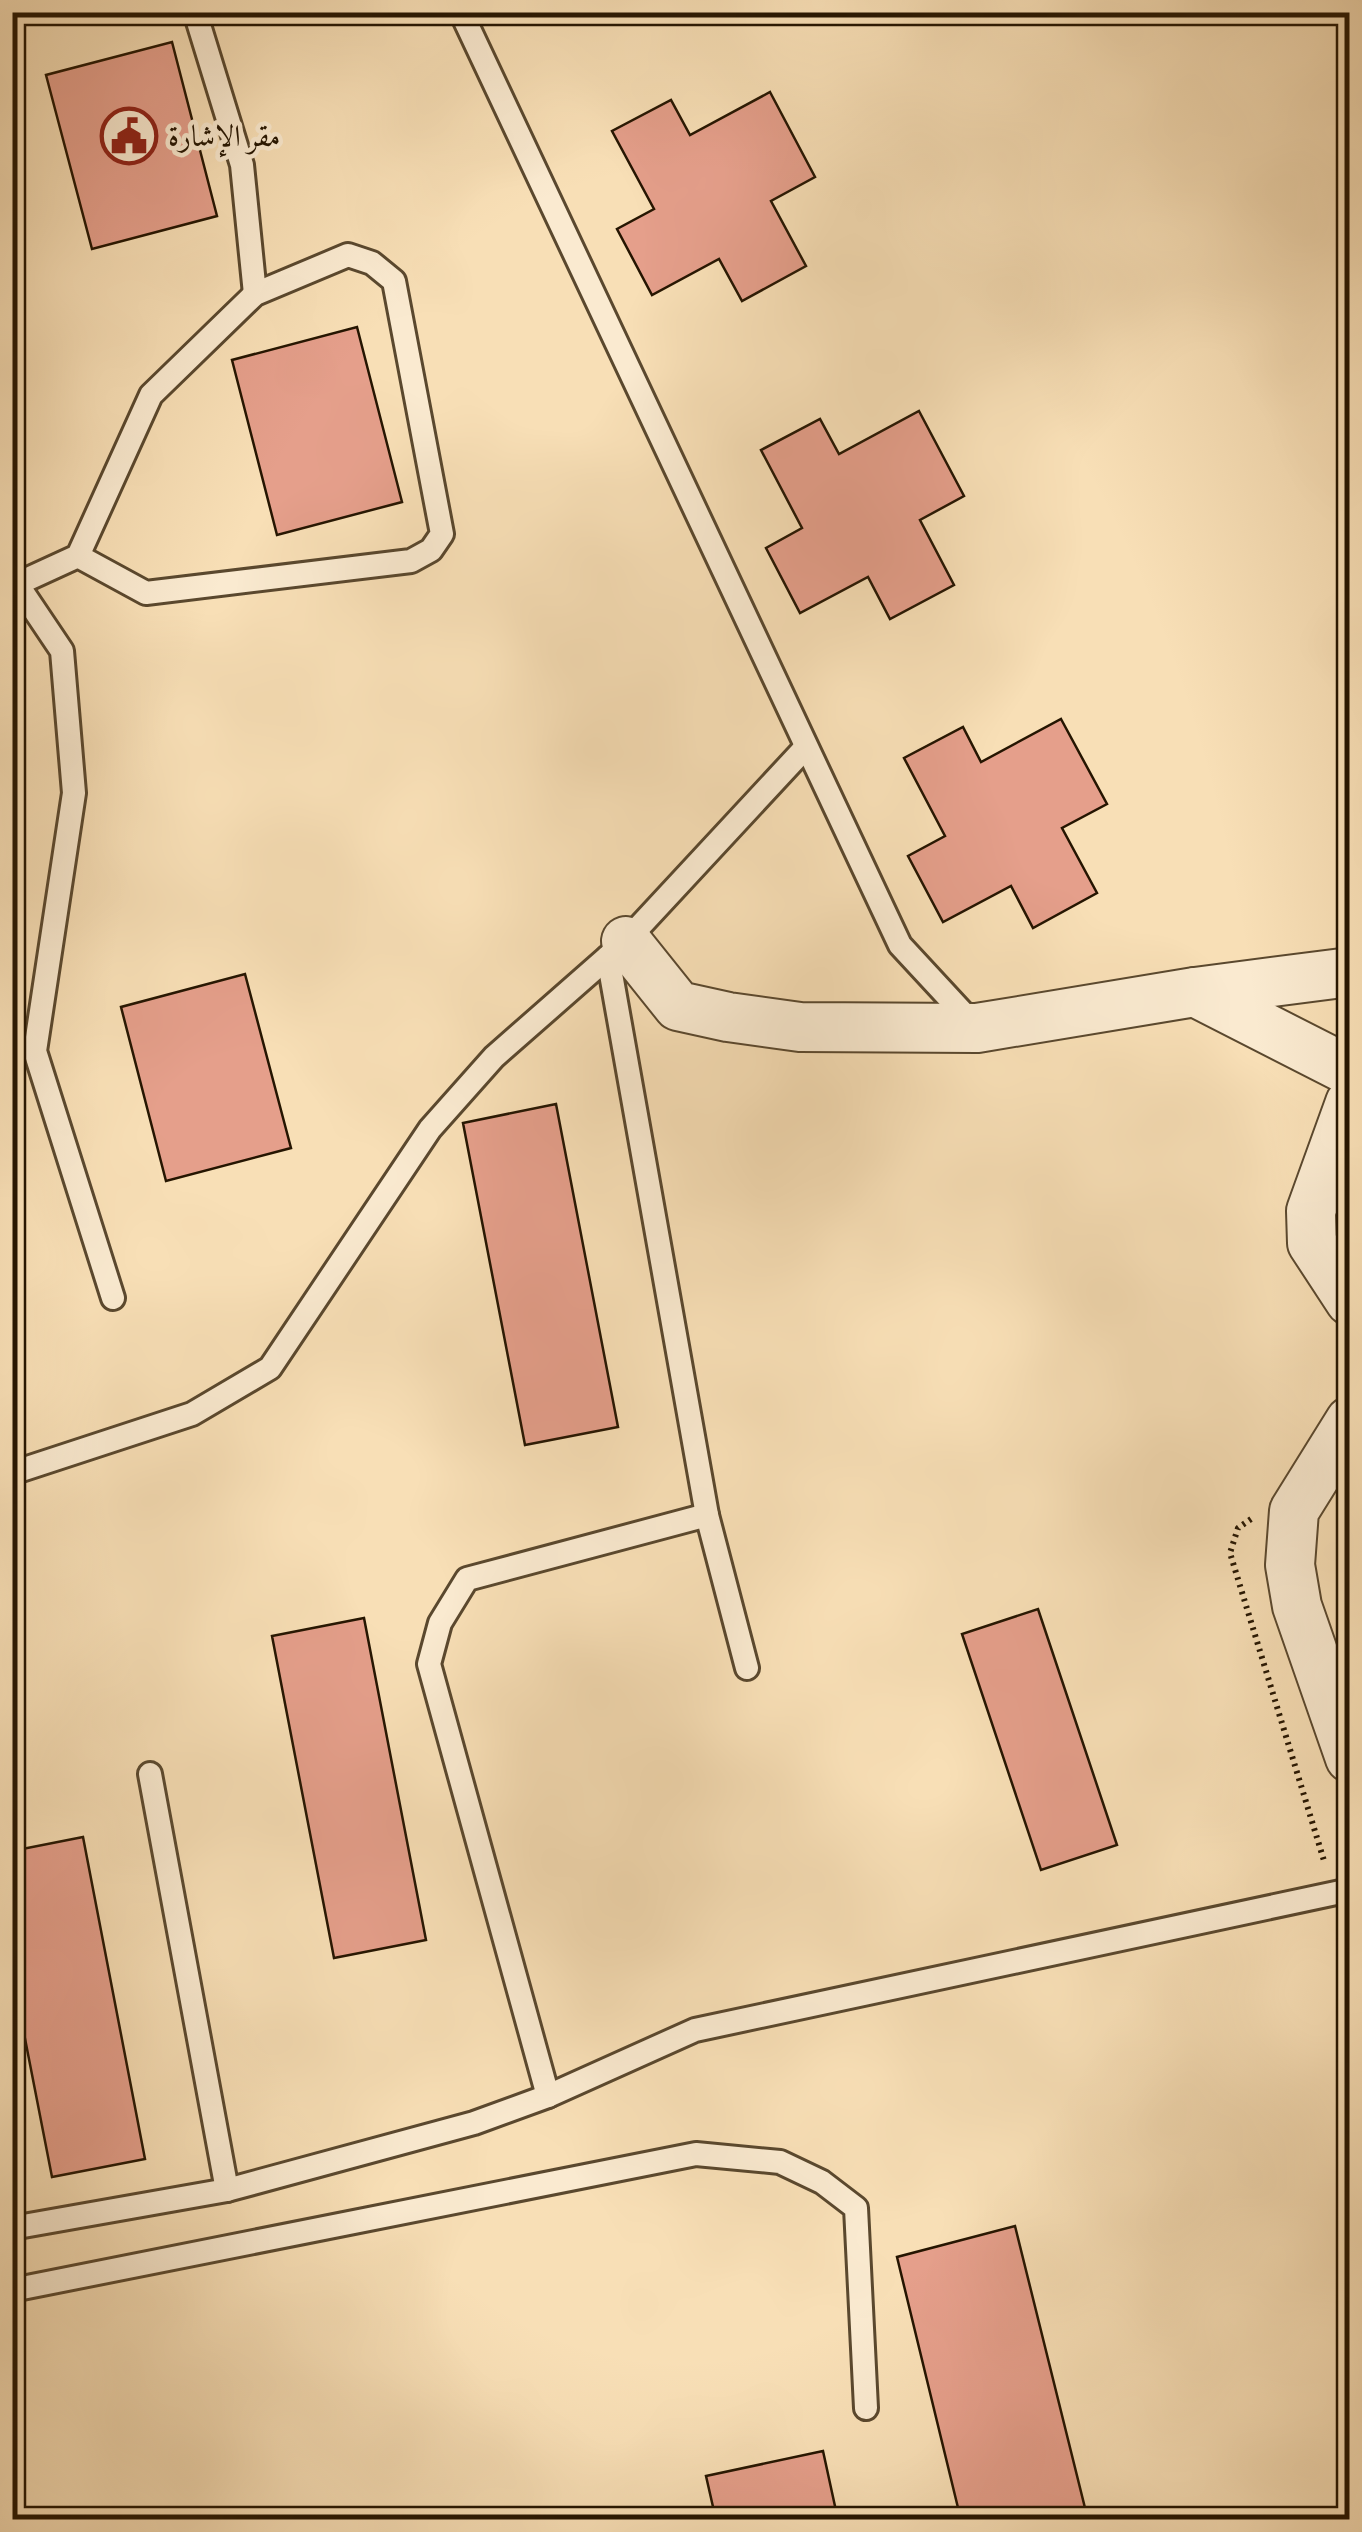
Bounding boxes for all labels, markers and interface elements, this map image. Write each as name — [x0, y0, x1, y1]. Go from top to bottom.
public building icon: مقر الإشارة — [99, 106, 159, 166]
place label: مقر الإشارة — [168, 119, 280, 158]

